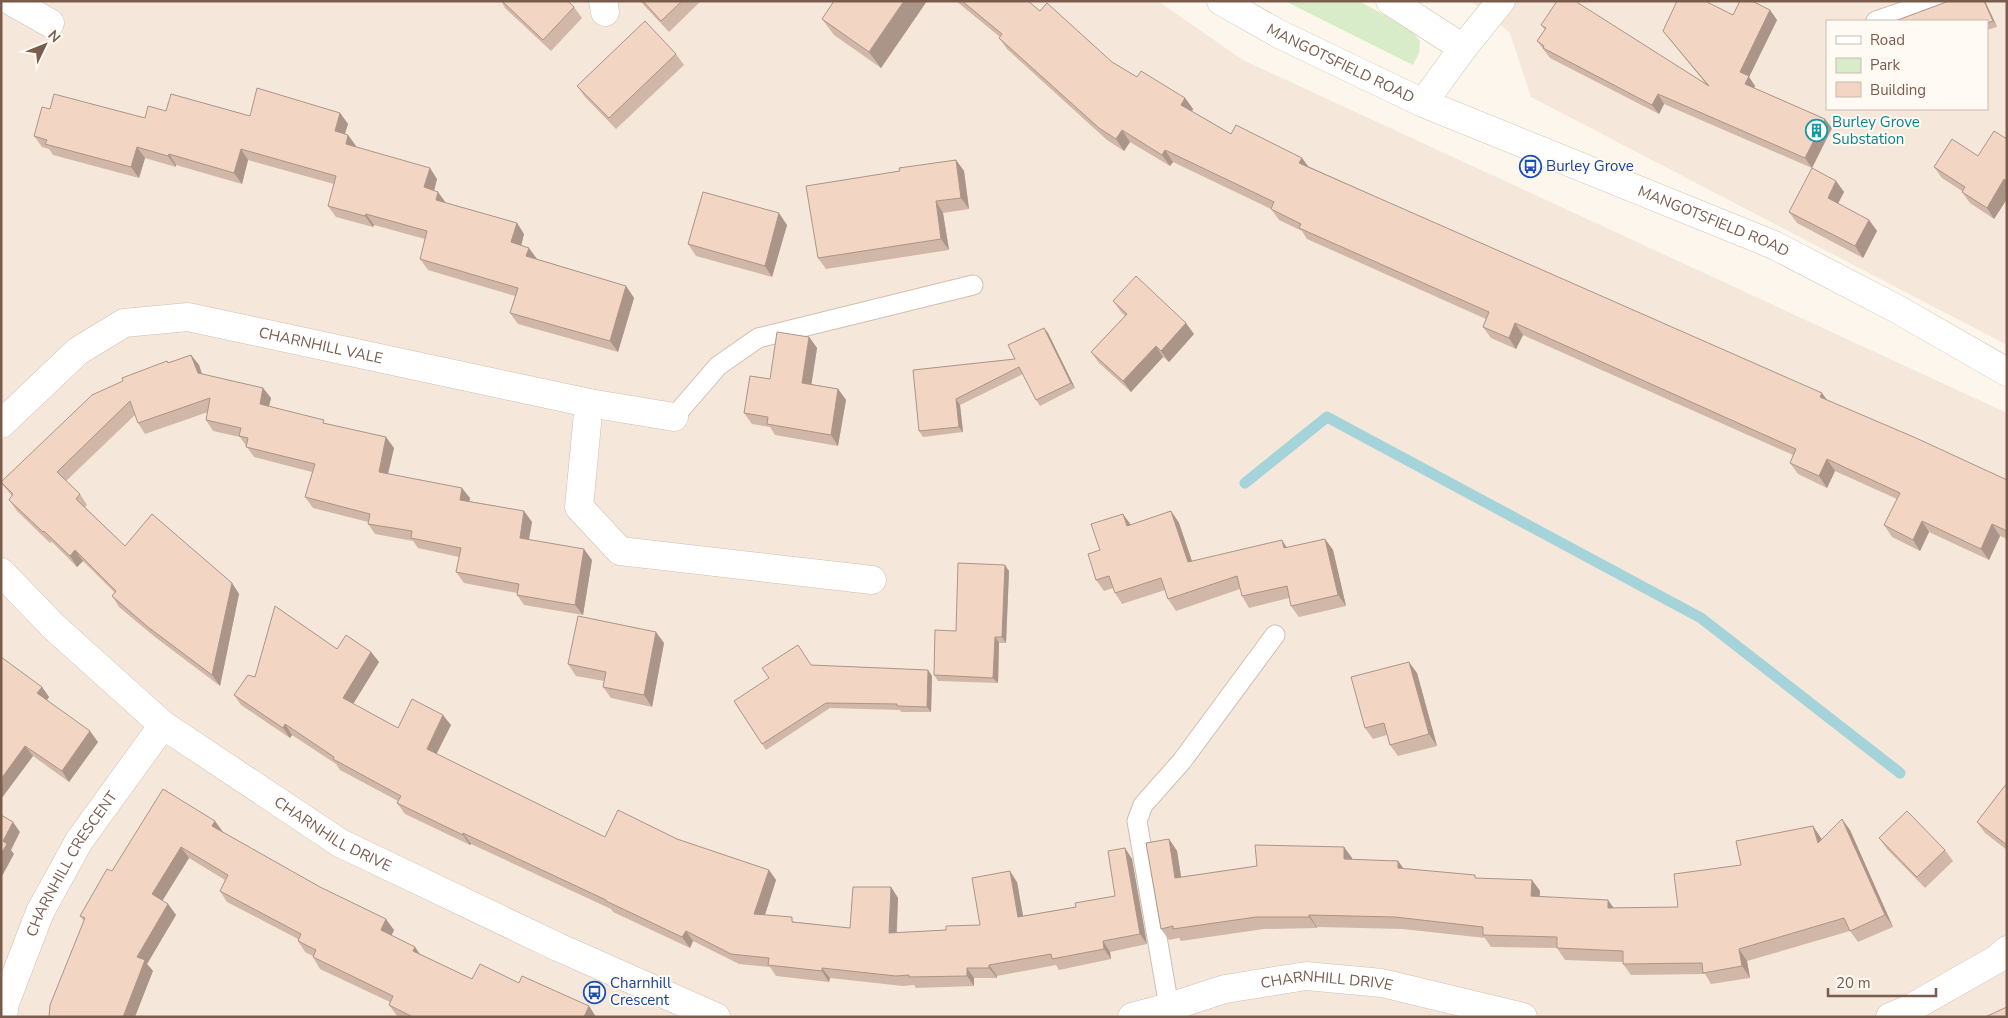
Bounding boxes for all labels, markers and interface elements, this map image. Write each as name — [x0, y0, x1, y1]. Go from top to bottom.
street label: MANGOTSFIELD ROAD — [1263, 19, 1418, 107]
north arrow — [20, 20, 70, 70]
legend — [1826, 20, 1988, 110]
text: N — [44, 26, 65, 47]
text: Road — [1870, 30, 1905, 50]
text: Park — [1870, 55, 1900, 75]
text: Building — [1870, 80, 1926, 100]
place label: Burley Grove Substation — [1832, 112, 1920, 149]
building icon: Burley Grove Substation — [1804, 119, 1828, 143]
bus stop icon: Burley Grove — [1518, 154, 1542, 178]
place label: Burley Grove — [1546, 156, 1634, 176]
street label: MANGOTSFIELD ROAD — [1635, 181, 1793, 261]
street label: CHARNHILL VALE — [257, 322, 385, 369]
street label: CHARNHILL CRESCENT — [21, 787, 122, 940]
street label: CHARNHILL DRIVE — [270, 792, 395, 876]
street label: CHARNHILL DRIVE — [1259, 966, 1395, 995]
scale bar — [1828, 966, 1936, 998]
place label: Charnhill Crescent — [610, 973, 672, 1010]
text: 20 m — [1836, 973, 1871, 993]
bus stop icon: Charnhill Crescent — [582, 980, 606, 1004]

